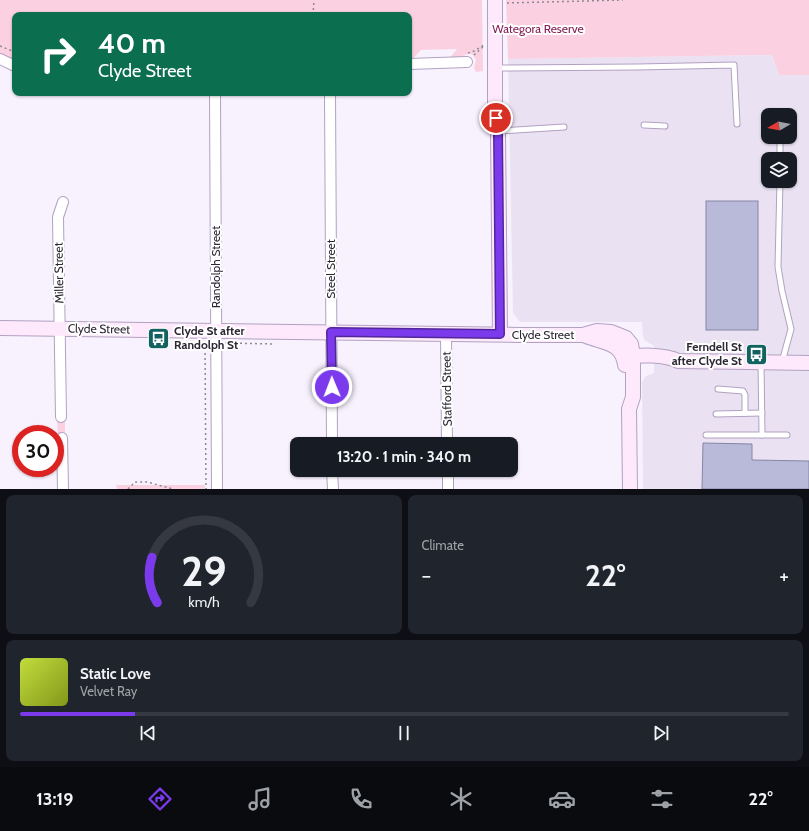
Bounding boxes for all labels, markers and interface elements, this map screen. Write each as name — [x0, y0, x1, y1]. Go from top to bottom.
park label: Wategora Reserve — [492, 21, 584, 36]
text: 40 m — [98, 26, 166, 60]
icon: right — [32, 28, 84, 80]
text: Clyde Street — [98, 60, 192, 82]
pin — [479, 101, 513, 135]
icon: arrive — [485, 107, 507, 129]
north arrow — [761, 108, 797, 144]
map controls — [761, 108, 797, 188]
button: layers — [761, 152, 797, 188]
street label: Randolph Street — [208, 226, 223, 308]
street label: Steel Street — [323, 239, 338, 299]
street label: Miller Street — [50, 242, 67, 304]
street label: Clyde Street — [68, 320, 130, 337]
place label: Clyde St after Randolph St — [174, 323, 244, 352]
bus stop icon: Clyde St after Randolph St — [146, 325, 172, 351]
street label: Clyde Street — [512, 327, 574, 342]
place label: Ferndell St after Clyde St — [672, 339, 742, 368]
bus stop icon: Ferndell St after Clyde St — [744, 341, 770, 367]
street label: Stafford Street — [438, 351, 455, 427]
position arrow — [311, 366, 353, 408]
speed limit sign: 30 — [12, 425, 64, 477]
text: 13:20 · 1 min · 340 m — [337, 448, 471, 466]
text: Climate — [422, 537, 464, 553]
text: 29 — [181, 545, 226, 595]
text: 22° — [585, 557, 625, 594]
text: − — [422, 562, 431, 589]
text: + — [779, 562, 789, 589]
text: km/h — [188, 592, 219, 610]
text: Static Love — [80, 665, 151, 683]
text: Velvet Ray — [80, 683, 137, 699]
icon: previous — [137, 722, 159, 744]
icon: pause — [393, 722, 415, 744]
icon: next — [650, 722, 672, 744]
icon: directions — [146, 785, 174, 813]
icon: music — [246, 785, 274, 813]
icon: phone — [347, 785, 375, 813]
icon: climate — [447, 785, 475, 813]
icon: car — [548, 785, 576, 813]
icon: filters — [648, 785, 676, 813]
text: 13:19 — [36, 788, 73, 810]
text: 22° — [749, 788, 773, 810]

